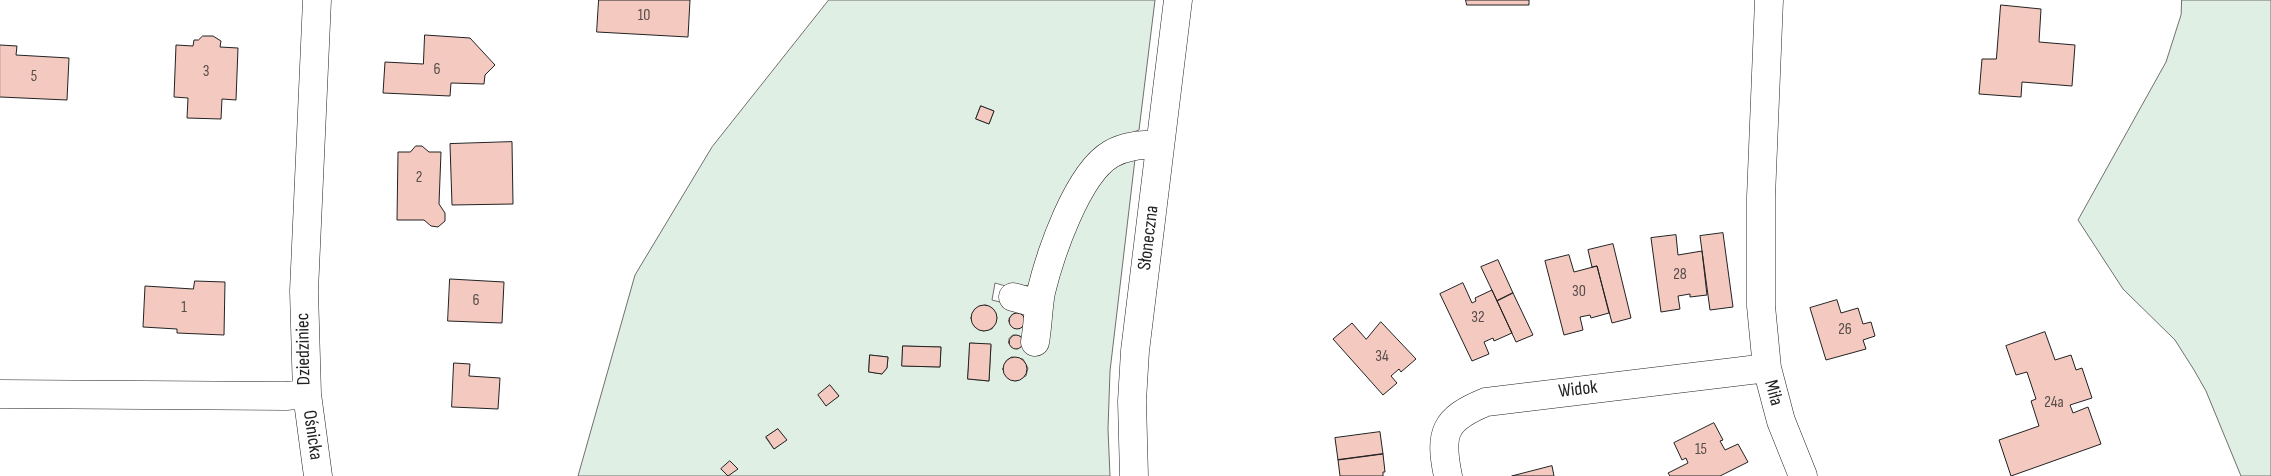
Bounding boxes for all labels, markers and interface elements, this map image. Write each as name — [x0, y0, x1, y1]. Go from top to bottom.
house number: 10 — [638, 6, 650, 26]
house number: 6 — [433, 60, 441, 80]
house number: 3 — [203, 62, 209, 82]
house number: 5 — [31, 67, 37, 87]
house number: 2 — [416, 168, 422, 188]
street label: Słoneczna — [1134, 204, 1164, 272]
house number: 28 — [1673, 265, 1687, 285]
house number: 30 — [1572, 282, 1586, 302]
house number: 6 — [472, 291, 480, 311]
house number: 1 — [181, 298, 187, 318]
house number: 32 — [1471, 308, 1485, 328]
street label: Dziedziniec — [292, 313, 316, 385]
house number: 26 — [1838, 320, 1852, 340]
house number: 34 — [1375, 347, 1389, 367]
street label: Widok — [1557, 376, 1599, 404]
street label: Miła — [1759, 378, 1787, 408]
house number: 24a — [2044, 393, 2064, 413]
street label: Ośnicka — [297, 409, 327, 461]
house number: 15 — [1695, 440, 1707, 460]

